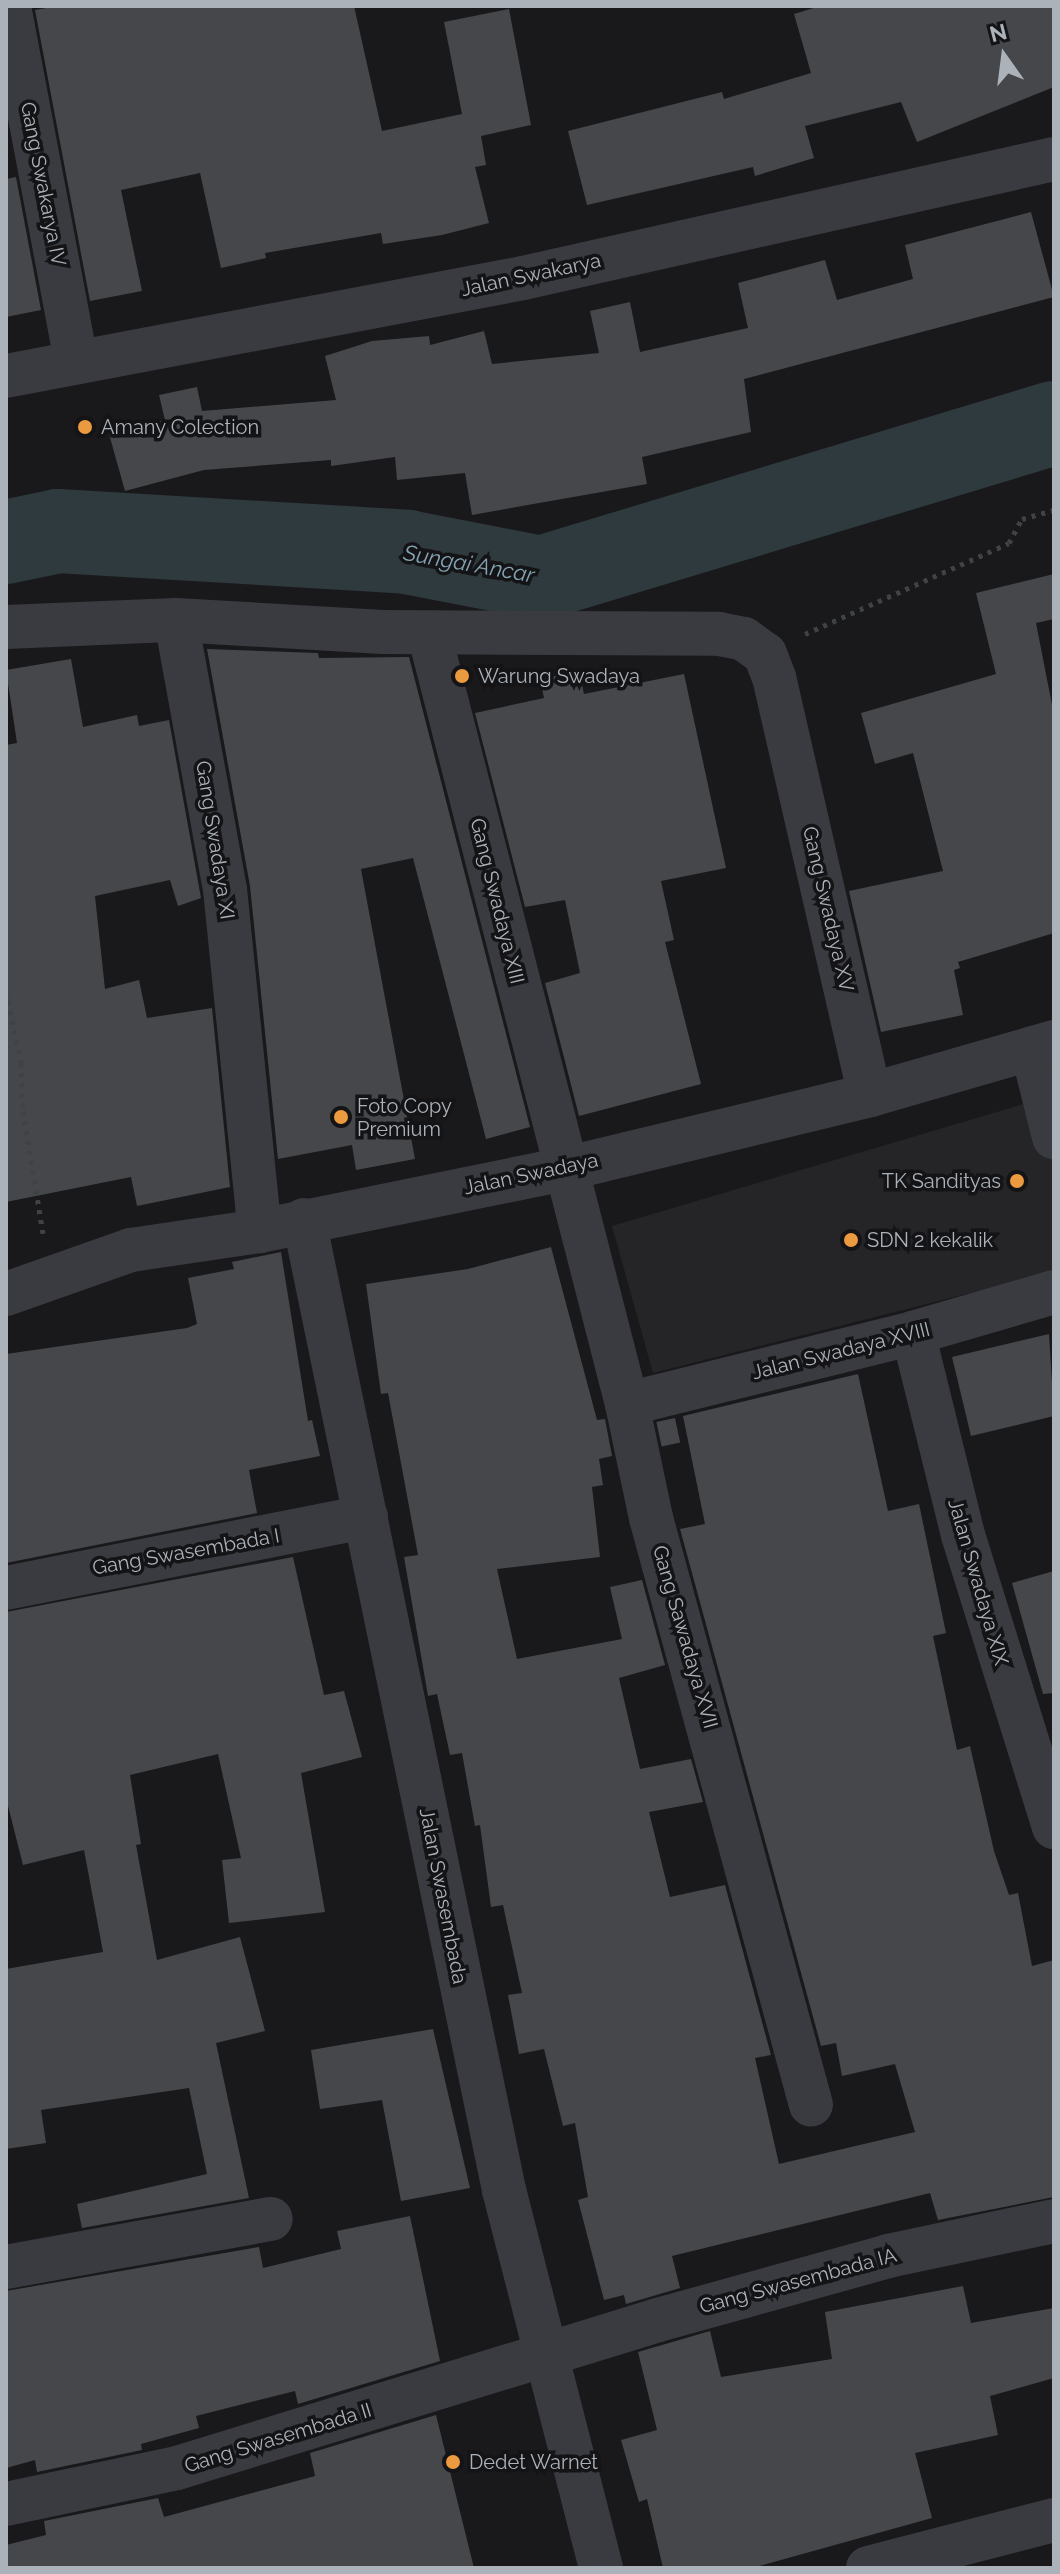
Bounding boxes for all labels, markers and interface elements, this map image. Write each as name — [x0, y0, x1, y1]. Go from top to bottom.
north arrow — [964, 16, 1044, 96]
text: N — [987, 18, 1009, 47]
street label: Gang Swakarya IV — [15, 100, 71, 268]
street label: Jalan Swakarya — [459, 248, 603, 302]
place label: Amany Colection — [101, 415, 260, 439]
marker: Amany Colection — [76, 418, 94, 436]
water label: Sungai Ancar — [401, 539, 537, 589]
place label: Warung Swadaya — [478, 664, 640, 688]
marker: Warung Swadaya — [453, 667, 471, 685]
street label: Gang Swadaya XI — [191, 759, 239, 921]
street label: Gang Swadaya XIII — [465, 816, 529, 986]
street label: Gang Swadaya XV — [797, 824, 859, 994]
place label: Foto Copy Premium — [357, 1094, 452, 1141]
marker: Foto Copy Premium — [332, 1108, 350, 1126]
street label: Jalan Swadaya — [462, 1148, 600, 1200]
place label: TK Sandityas — [882, 1169, 1001, 1193]
marker: TK Sandityas — [1008, 1172, 1026, 1190]
place label: SDN 2 kekalik — [867, 1228, 993, 1252]
marker: SDN 2 kekalik — [842, 1231, 860, 1249]
street label: Jalan Swadaya XVIII — [749, 1317, 933, 1385]
street label: Jalan Swadaya XIX — [943, 1496, 1013, 1668]
street label: Gang Swasembada I — [91, 1524, 281, 1580]
street label: Gang Sawadaya XVII — [647, 1543, 723, 1731]
street label: Jalan Swasembada — [414, 1806, 472, 1986]
street label: Gang Swasembada IA — [697, 2243, 899, 2319]
street label: Gang Swasembada II — [182, 2398, 374, 2478]
place label: Dedet Warnet — [469, 2450, 599, 2474]
marker: Dedet Warnet — [444, 2453, 462, 2471]

